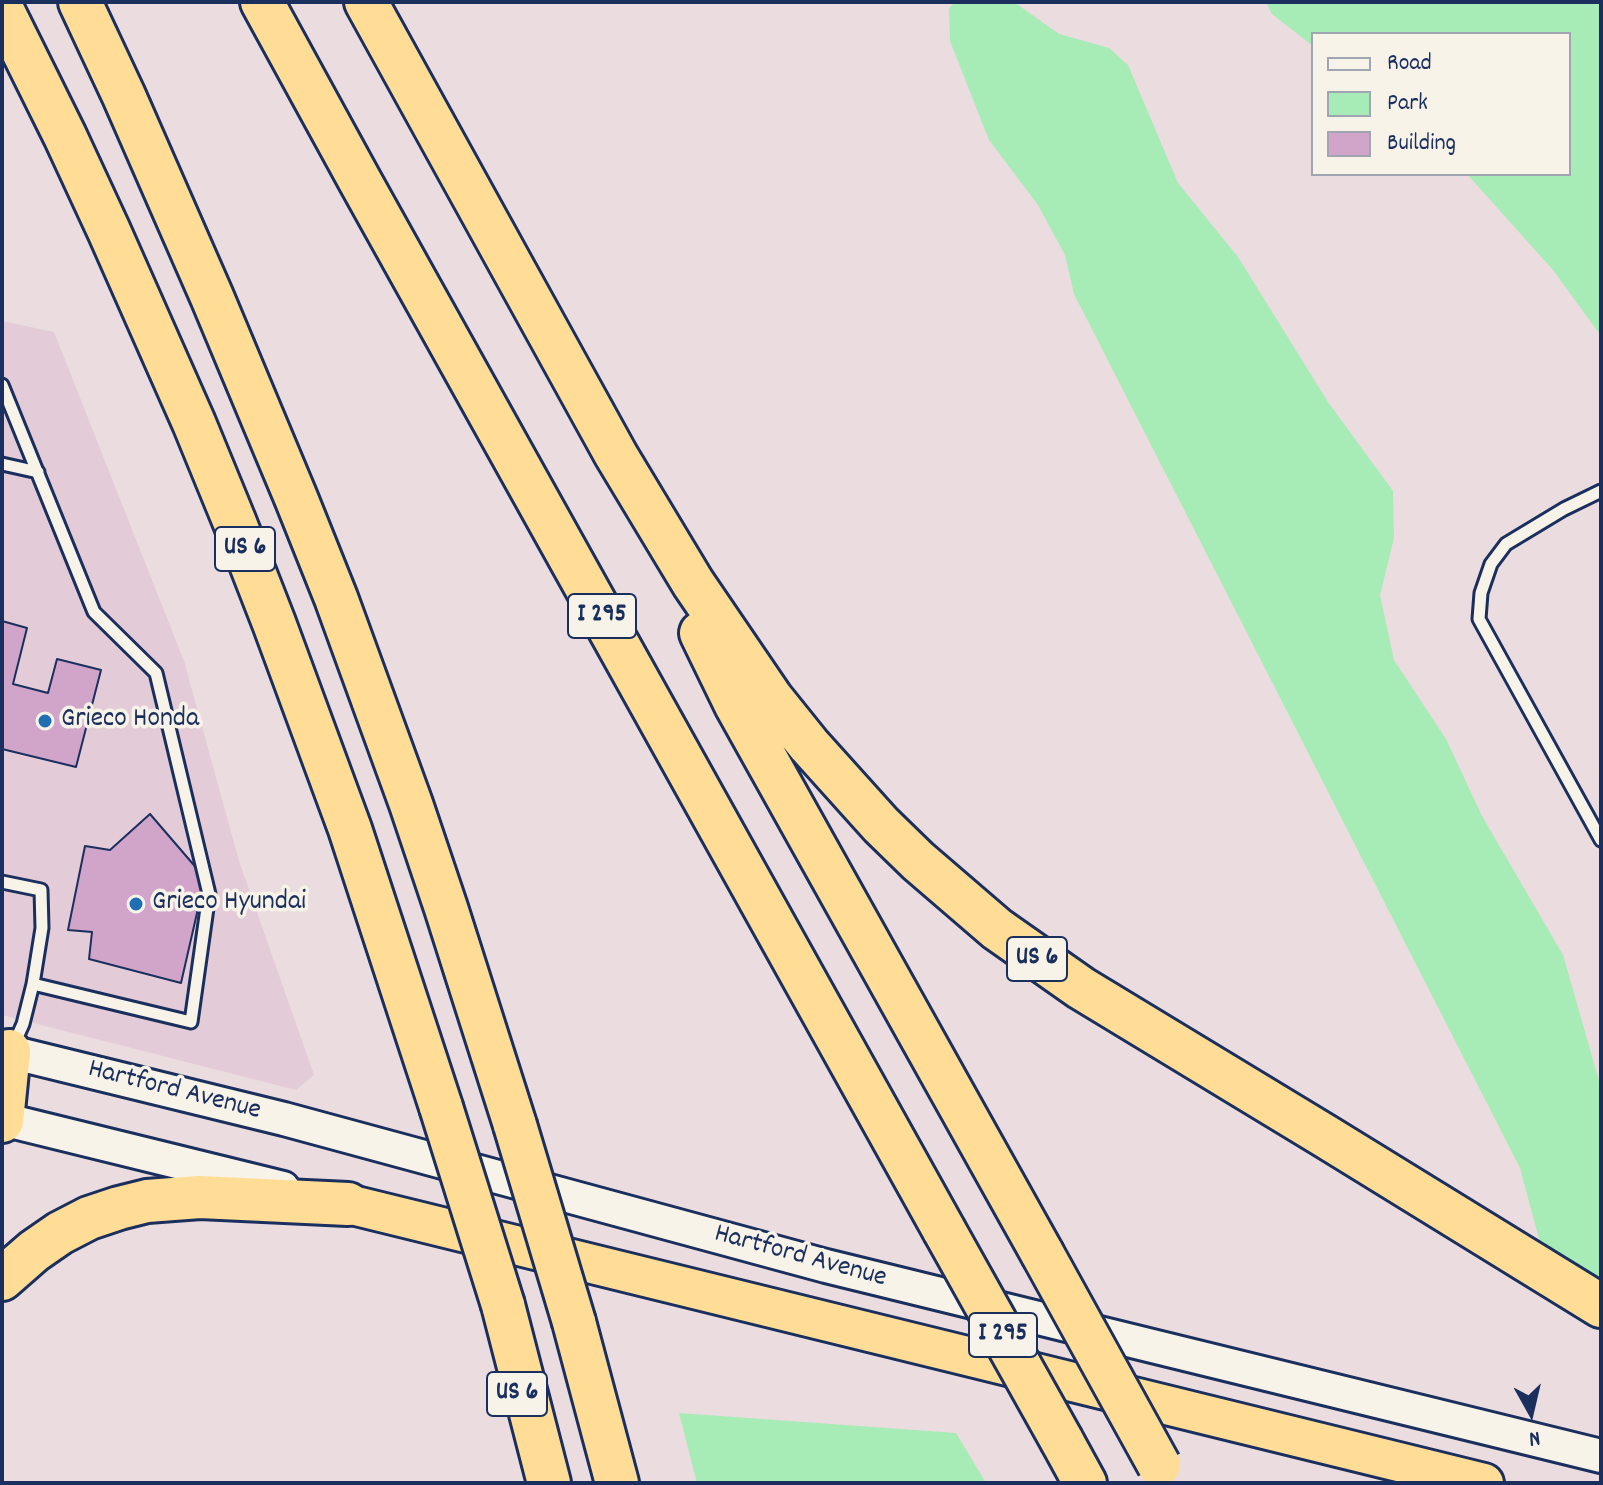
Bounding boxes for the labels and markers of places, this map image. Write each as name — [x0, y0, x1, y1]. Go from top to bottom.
place label: Grieco Honda — [61, 704, 199, 738]
marker: Grieco Honda — [36, 712, 54, 730]
place label: Grieco Hyundai — [152, 887, 306, 921]
marker: Grieco Hyundai — [127, 895, 145, 913]

